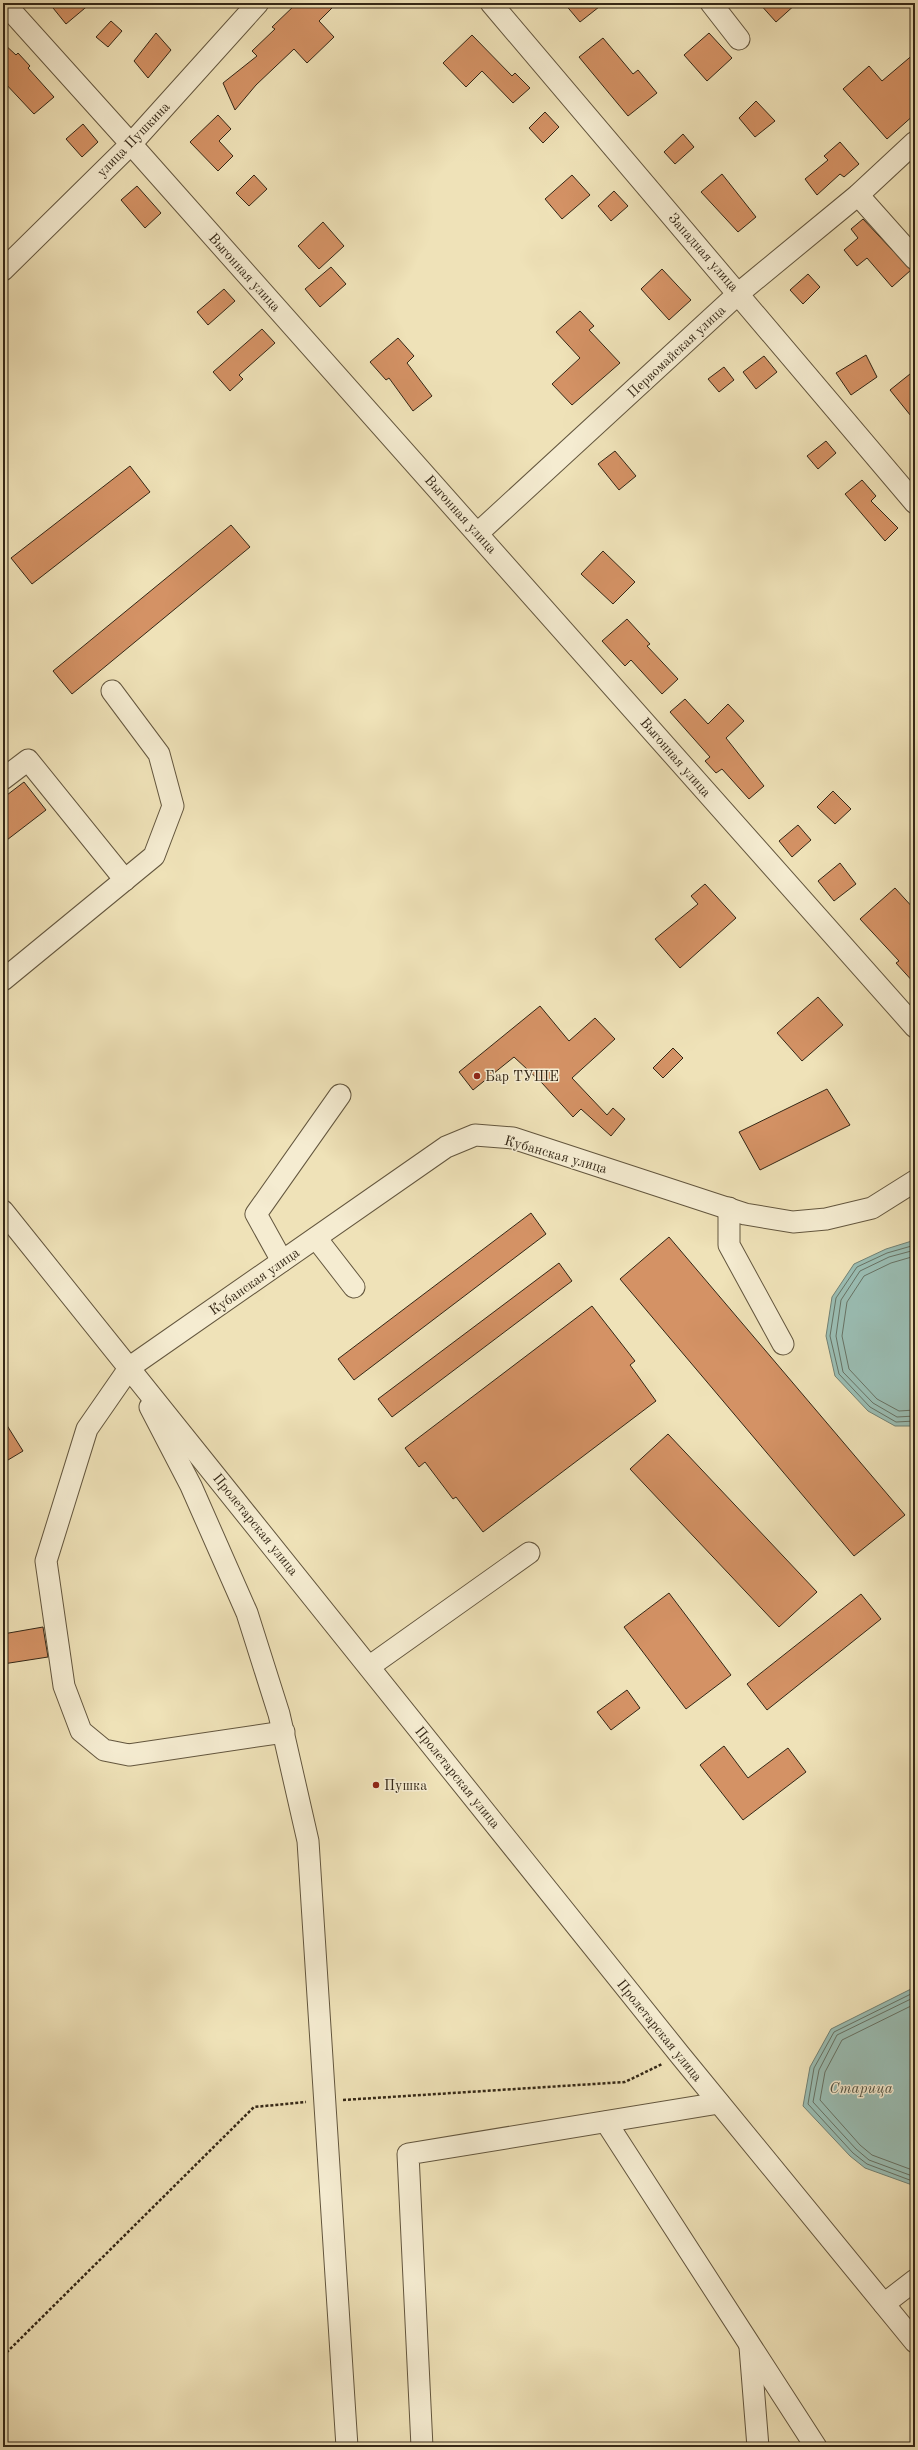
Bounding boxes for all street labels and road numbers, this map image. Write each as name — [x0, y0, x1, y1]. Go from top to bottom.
street label: улица Пушкина — [95, 100, 173, 180]
street label: Западная улица — [666, 211, 741, 295]
street label: Выгонная улица — [206, 231, 283, 314]
street label: Первомайская улица — [625, 303, 728, 400]
street label: Выгонная улица — [422, 473, 499, 556]
street label: Выгонная улица — [637, 715, 713, 800]
street label: Кубанская улица — [503, 1134, 609, 1176]
street label: Кубанская улица — [207, 1246, 302, 1318]
street label: Пролетарская улица — [210, 1471, 301, 1578]
street label: Пролетарская улица — [412, 1724, 503, 1831]
street label: Пролетарская улица — [614, 1977, 705, 2084]

